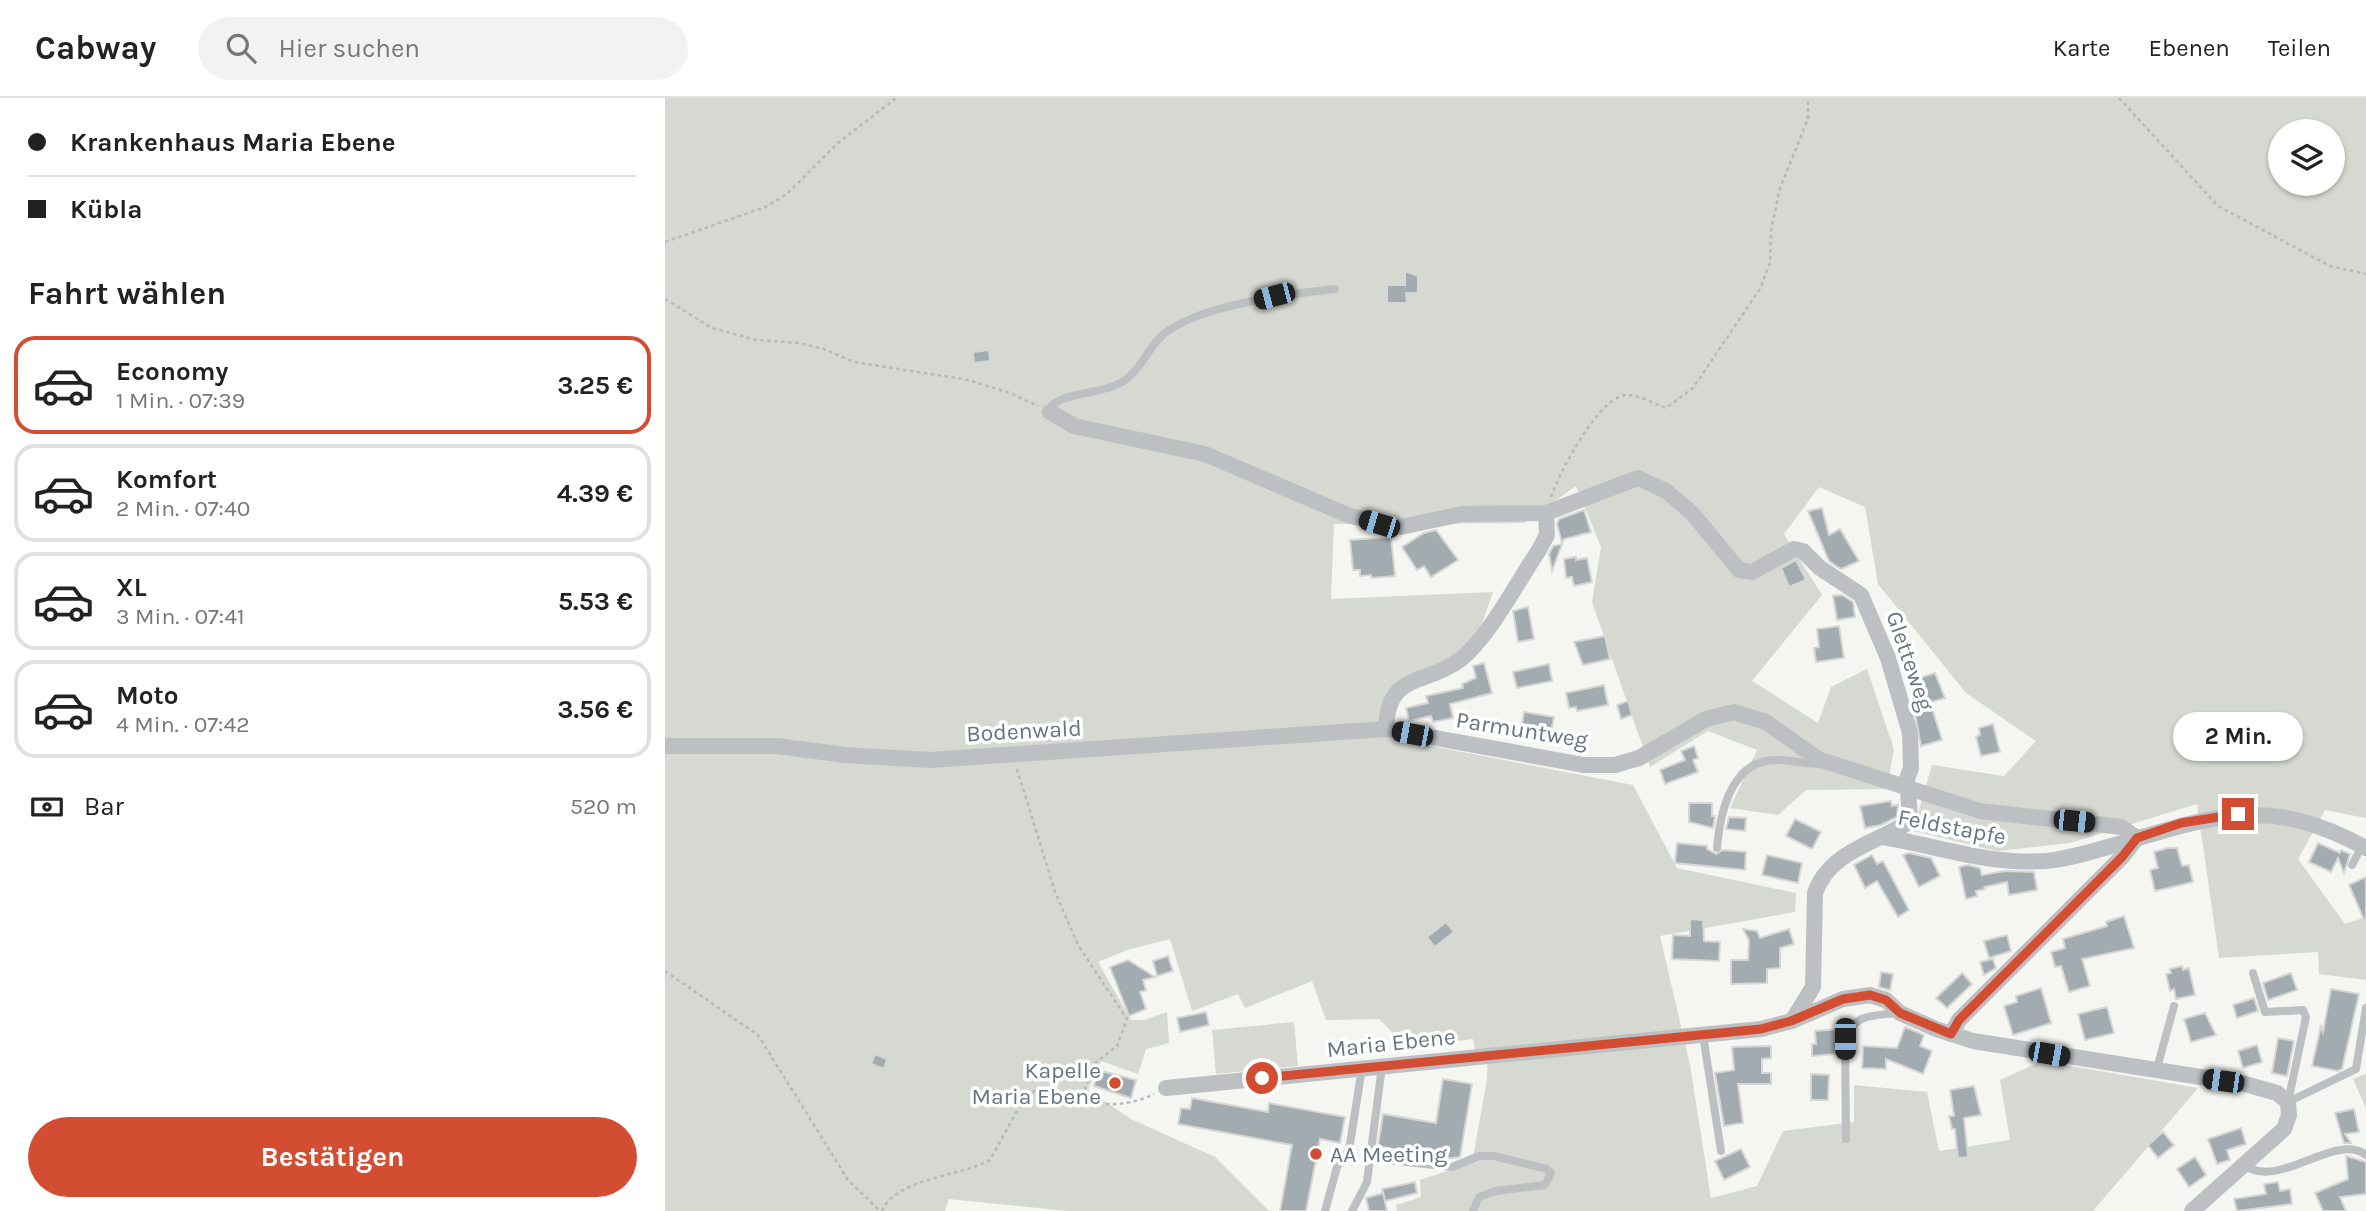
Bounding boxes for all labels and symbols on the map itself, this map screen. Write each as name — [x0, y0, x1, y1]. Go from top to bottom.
car — [1251, 280, 1298, 312]
car — [1356, 508, 1403, 540]
street label: Gletteweg — [1880, 608, 1940, 714]
street label: Parmuntweg — [1454, 706, 1590, 754]
callout: 2 Min. — [2173, 712, 2303, 762]
street label: Bodenwald — [966, 714, 1082, 748]
car — [1390, 720, 1435, 748]
route end — [2222, 798, 2254, 830]
street label: Feldstapfe — [1896, 803, 2008, 851]
car — [2053, 808, 2096, 834]
car — [1835, 1018, 1856, 1060]
street label: Maria Ebene — [1325, 1023, 1457, 1063]
car — [2027, 1040, 2072, 1068]
place label: Kapelle Maria Ebene — [972, 1057, 1101, 1110]
route start — [1246, 1062, 1278, 1094]
car — [2201, 1068, 2246, 1094]
marker: Kapelle Maria Ebene — [1107, 1075, 1123, 1091]
place label: AA Meeting — [1330, 1141, 1447, 1168]
marker: AA Meeting — [1308, 1146, 1324, 1162]

